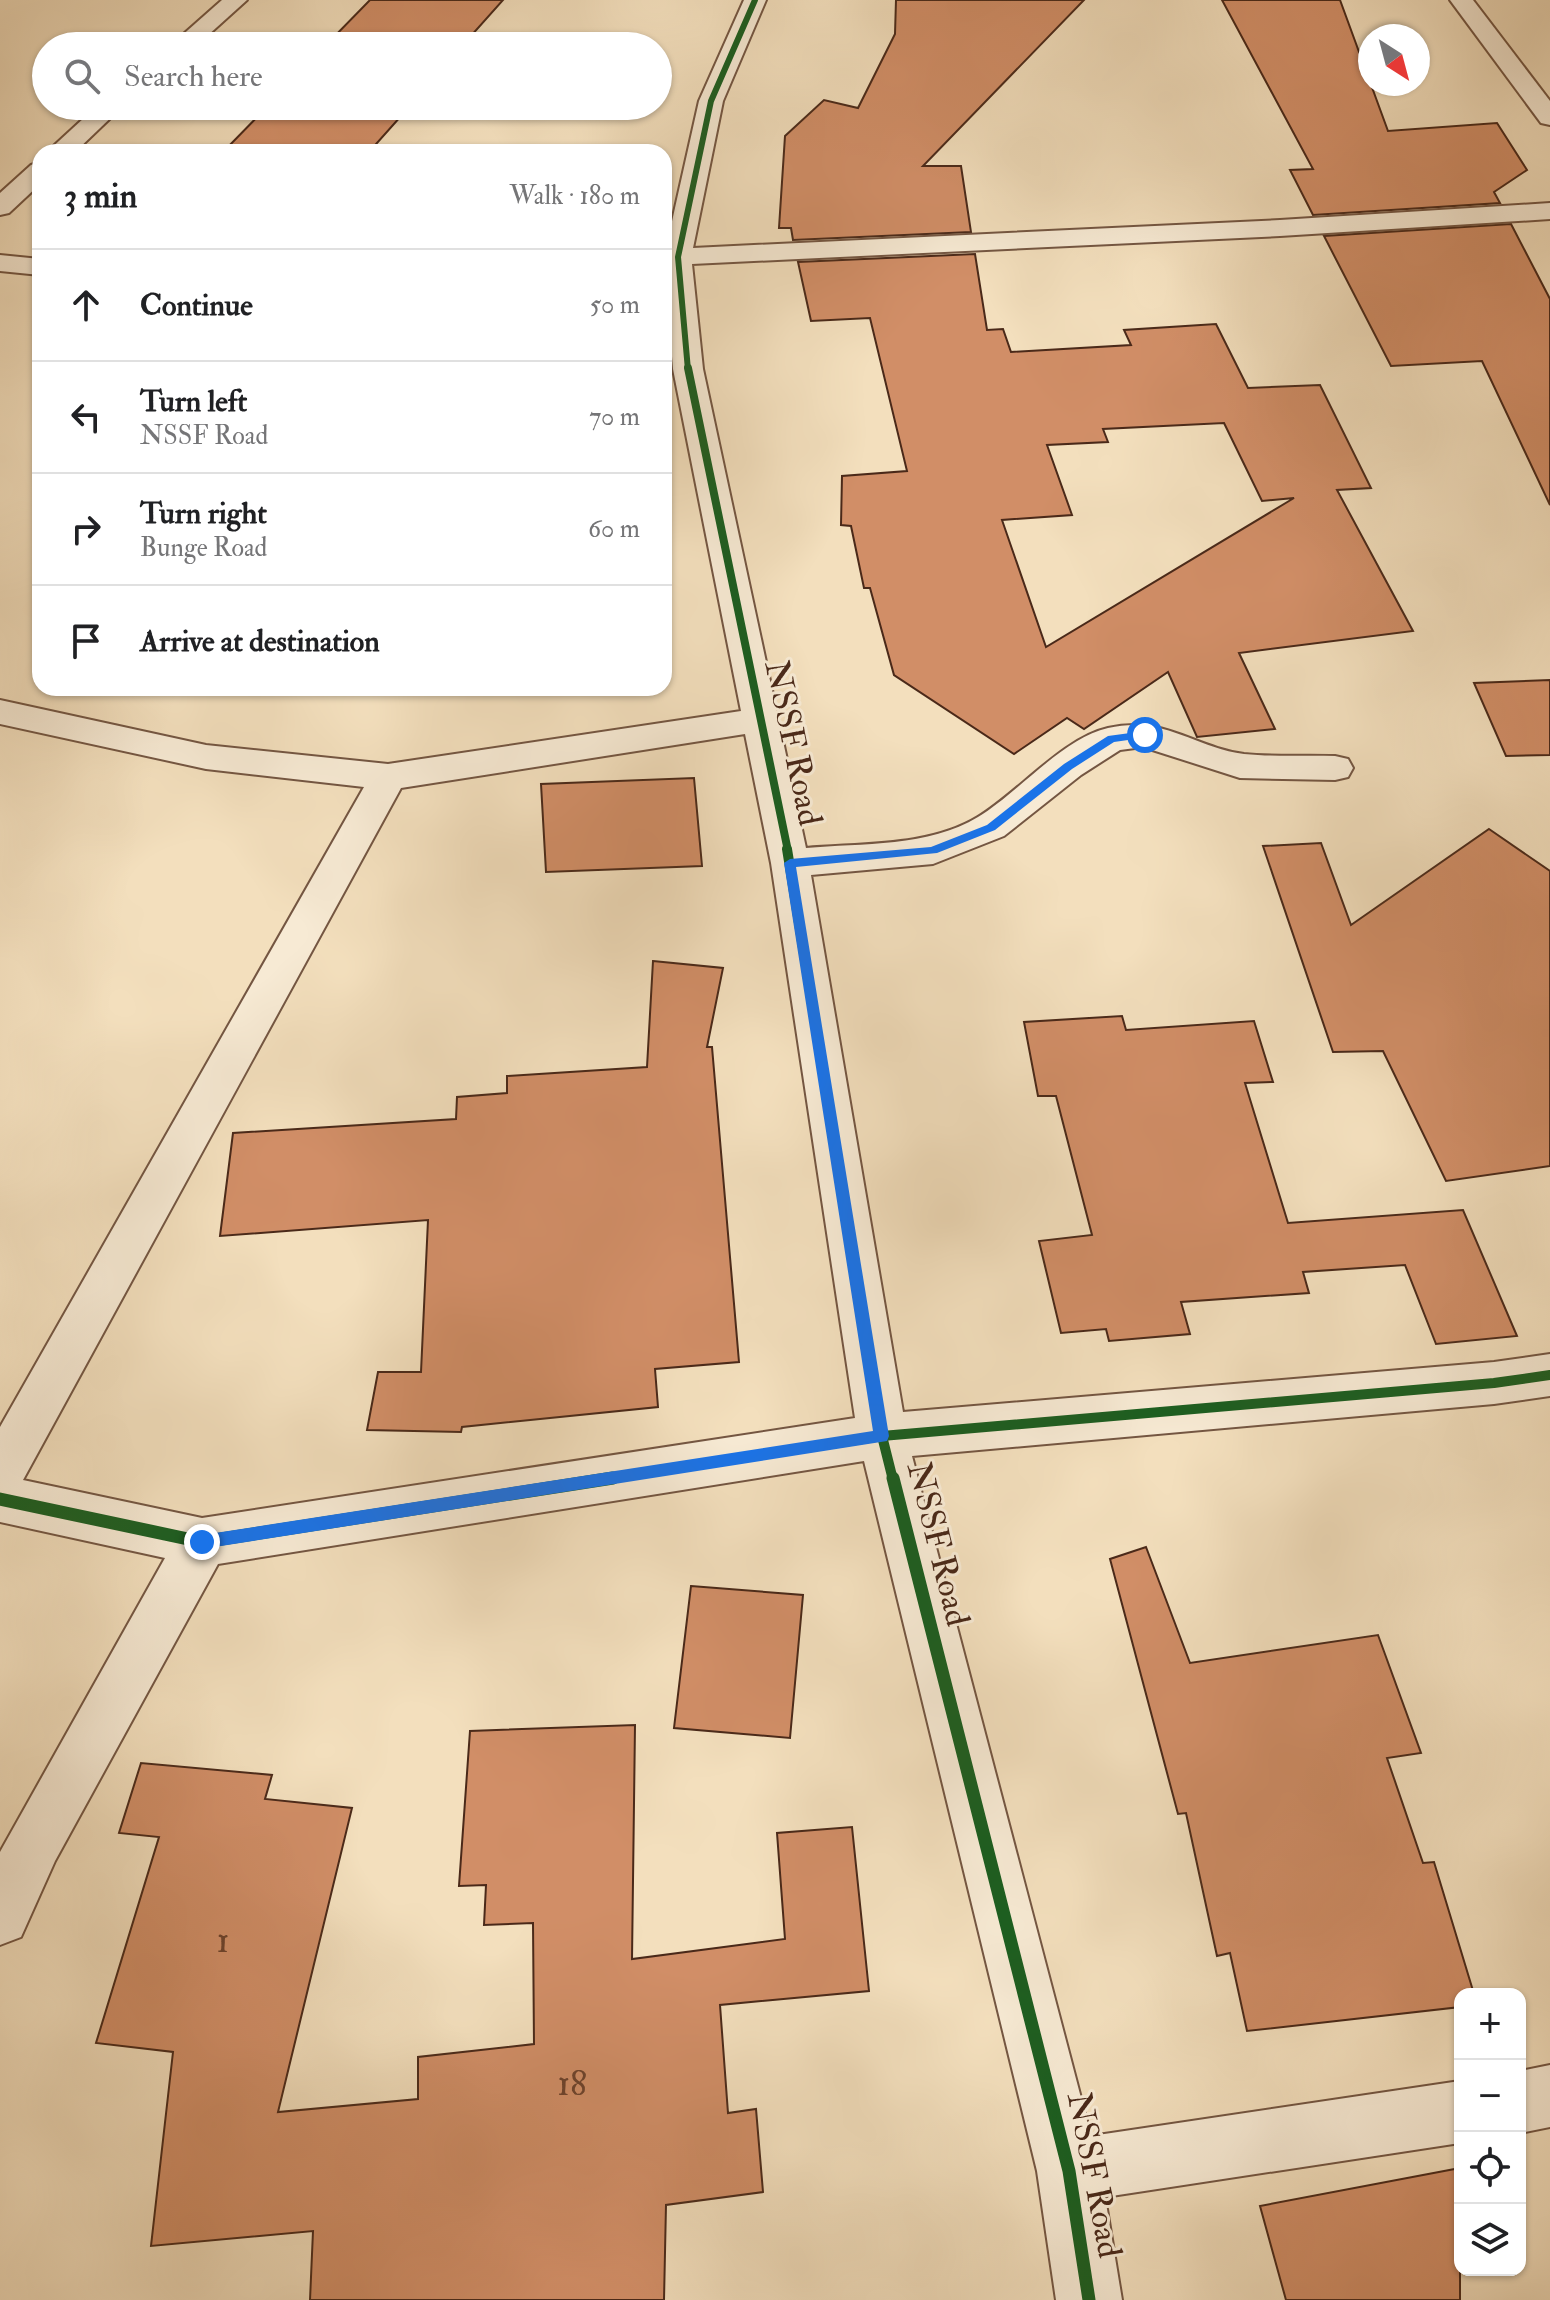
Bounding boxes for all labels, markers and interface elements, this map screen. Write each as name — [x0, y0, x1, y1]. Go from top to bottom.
north arrow — [1358, 24, 1430, 96]
search box — [32, 32, 672, 120]
icon: search — [60, 54, 104, 98]
text: Search here — [124, 58, 263, 95]
text: 3 min — [64, 175, 137, 218]
text: Walk · 180 m — [510, 180, 640, 212]
icon: ahead — [64, 283, 108, 327]
text: Continue — [140, 287, 253, 324]
text: 50 m — [590, 289, 640, 321]
text: Turn left — [140, 383, 247, 420]
icon: left — [64, 395, 108, 439]
text: 70 m — [589, 401, 640, 433]
text: NSSF Road — [140, 420, 268, 452]
text: Turn right — [140, 495, 267, 532]
icon: right — [64, 507, 108, 551]
text: 60 m — [588, 513, 640, 545]
text: Bunge Road — [140, 532, 267, 564]
icon: arrive — [64, 619, 108, 663]
text: Arrive at destination — [140, 623, 380, 660]
street label: NSSF Road — [755, 656, 832, 830]
route start — [1127, 717, 1163, 753]
street label: NSSF Road — [897, 1457, 979, 1631]
route end — [184, 1524, 220, 1560]
house number: 1 — [217, 1918, 229, 1963]
map controls — [1454, 1988, 1526, 2276]
button: + — [1454, 1988, 1526, 2060]
button: − — [1454, 2060, 1526, 2132]
house number: 18 — [557, 2061, 587, 2106]
street label: NSSF Road — [1057, 2089, 1131, 2262]
button: locate — [1454, 2132, 1526, 2204]
button: layers — [1454, 2204, 1526, 2276]

